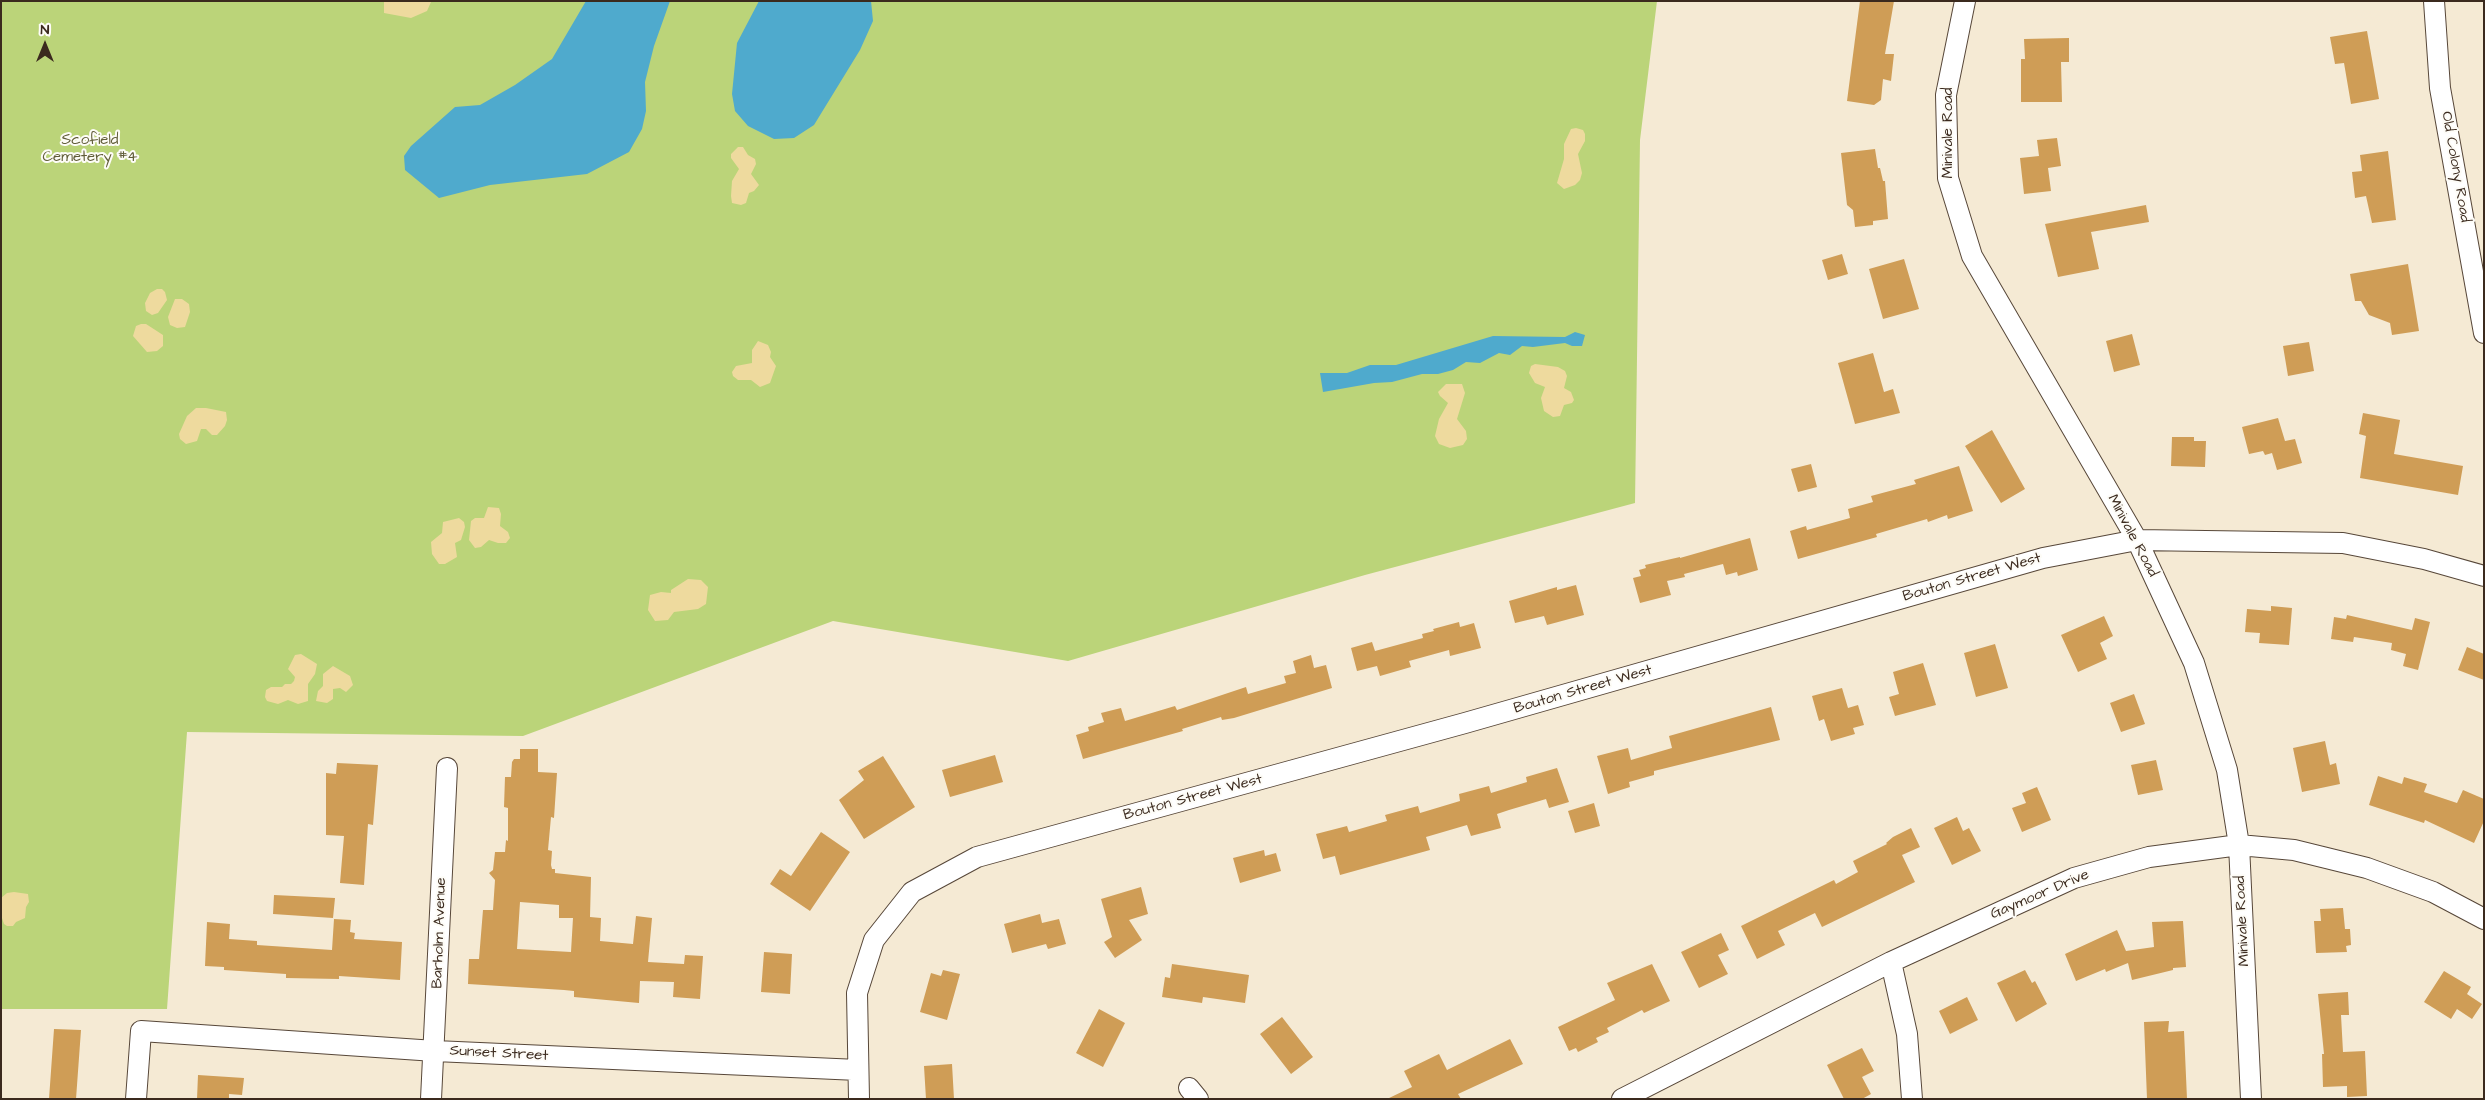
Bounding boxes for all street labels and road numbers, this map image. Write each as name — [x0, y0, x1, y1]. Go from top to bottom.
street label: Minivale Road — [1940, 88, 1958, 178]
street label: Old Colony Road — [2436, 110, 2474, 224]
street label: Minivale Road — [2103, 492, 2161, 580]
street label: Bouton Street West — [1901, 550, 2043, 606]
street label: Bouton Street West — [1512, 662, 1654, 718]
street label: Bouton Street West — [1122, 771, 1264, 825]
street label: Gaymoor Drive — [1988, 866, 2092, 924]
street label: Minivale Road — [2232, 875, 2254, 967]
street label: Barholm Avenue — [429, 877, 451, 989]
street label: Sunset Street — [449, 1042, 549, 1066]

